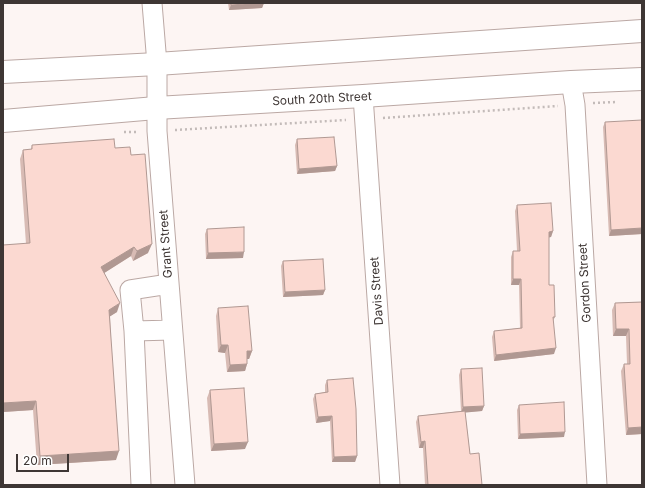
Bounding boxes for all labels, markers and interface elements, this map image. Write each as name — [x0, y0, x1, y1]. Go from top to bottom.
street label: South 20th Street — [272, 89, 372, 109]
street label: Grant Street — [156, 209, 176, 279]
street label: Gordon Street — [576, 243, 594, 323]
street label: Davis Street — [367, 256, 387, 326]
scale bar — [18, 446, 71, 472]
text: 20 m — [23, 453, 52, 468]

